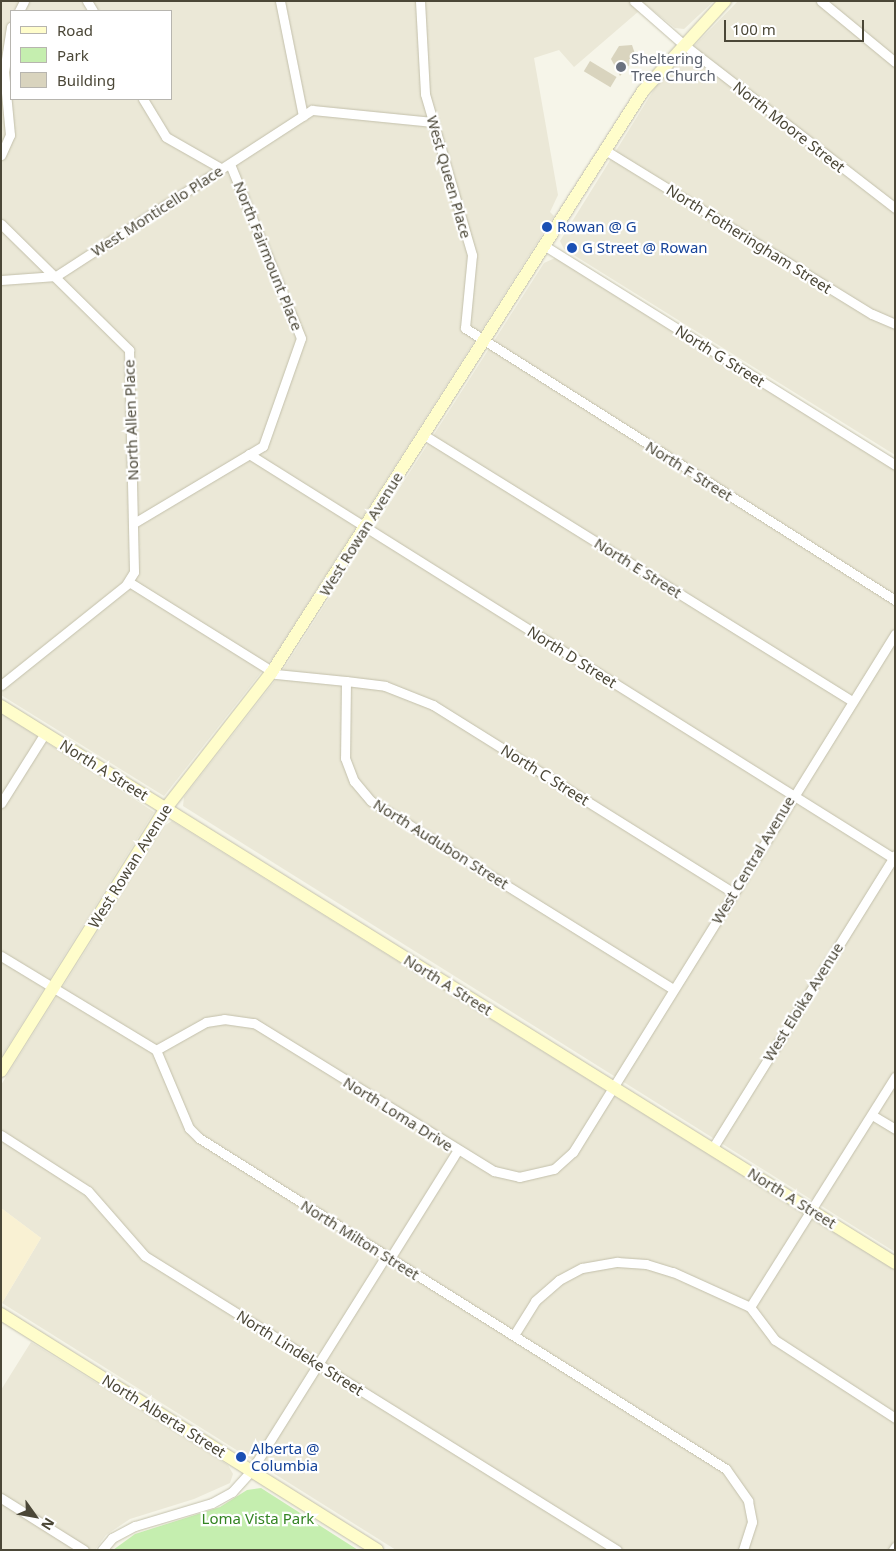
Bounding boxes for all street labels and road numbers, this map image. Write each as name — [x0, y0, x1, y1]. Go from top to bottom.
street label: North Moore Street — [729, 78, 849, 176]
street label: West Queen Place — [423, 114, 475, 240]
street label: West Monticello Place — [88, 162, 226, 260]
street label: North Fairmount Place — [230, 179, 306, 333]
street label: North Fotheringham Street — [663, 181, 835, 297]
street label: North G Street — [672, 321, 768, 391]
street label: North Allen Place — [120, 359, 142, 481]
street label: North F Street — [642, 437, 736, 505]
street label: West Rowan Avenue — [316, 469, 406, 599]
street label: North E Street — [591, 534, 685, 602]
street label: North D Street — [524, 622, 620, 692]
street label: North A Street — [57, 736, 151, 804]
street label: North C Street — [498, 741, 592, 809]
street label: West Central Avenue — [708, 793, 798, 927]
street label: North Audubon Street — [370, 795, 512, 893]
street label: West Rowan Avenue — [85, 801, 175, 931]
street label: West Eloika Avenue — [759, 939, 847, 1065]
street label: North A Street — [401, 951, 495, 1019]
street label: North Loma Drive — [340, 1073, 456, 1155]
street label: North A Street — [745, 1164, 839, 1232]
street label: North Milton Street — [298, 1196, 422, 1284]
street label: North Lindeke Street — [233, 1307, 367, 1399]
street label: North Alberta Street — [99, 1371, 229, 1461]

